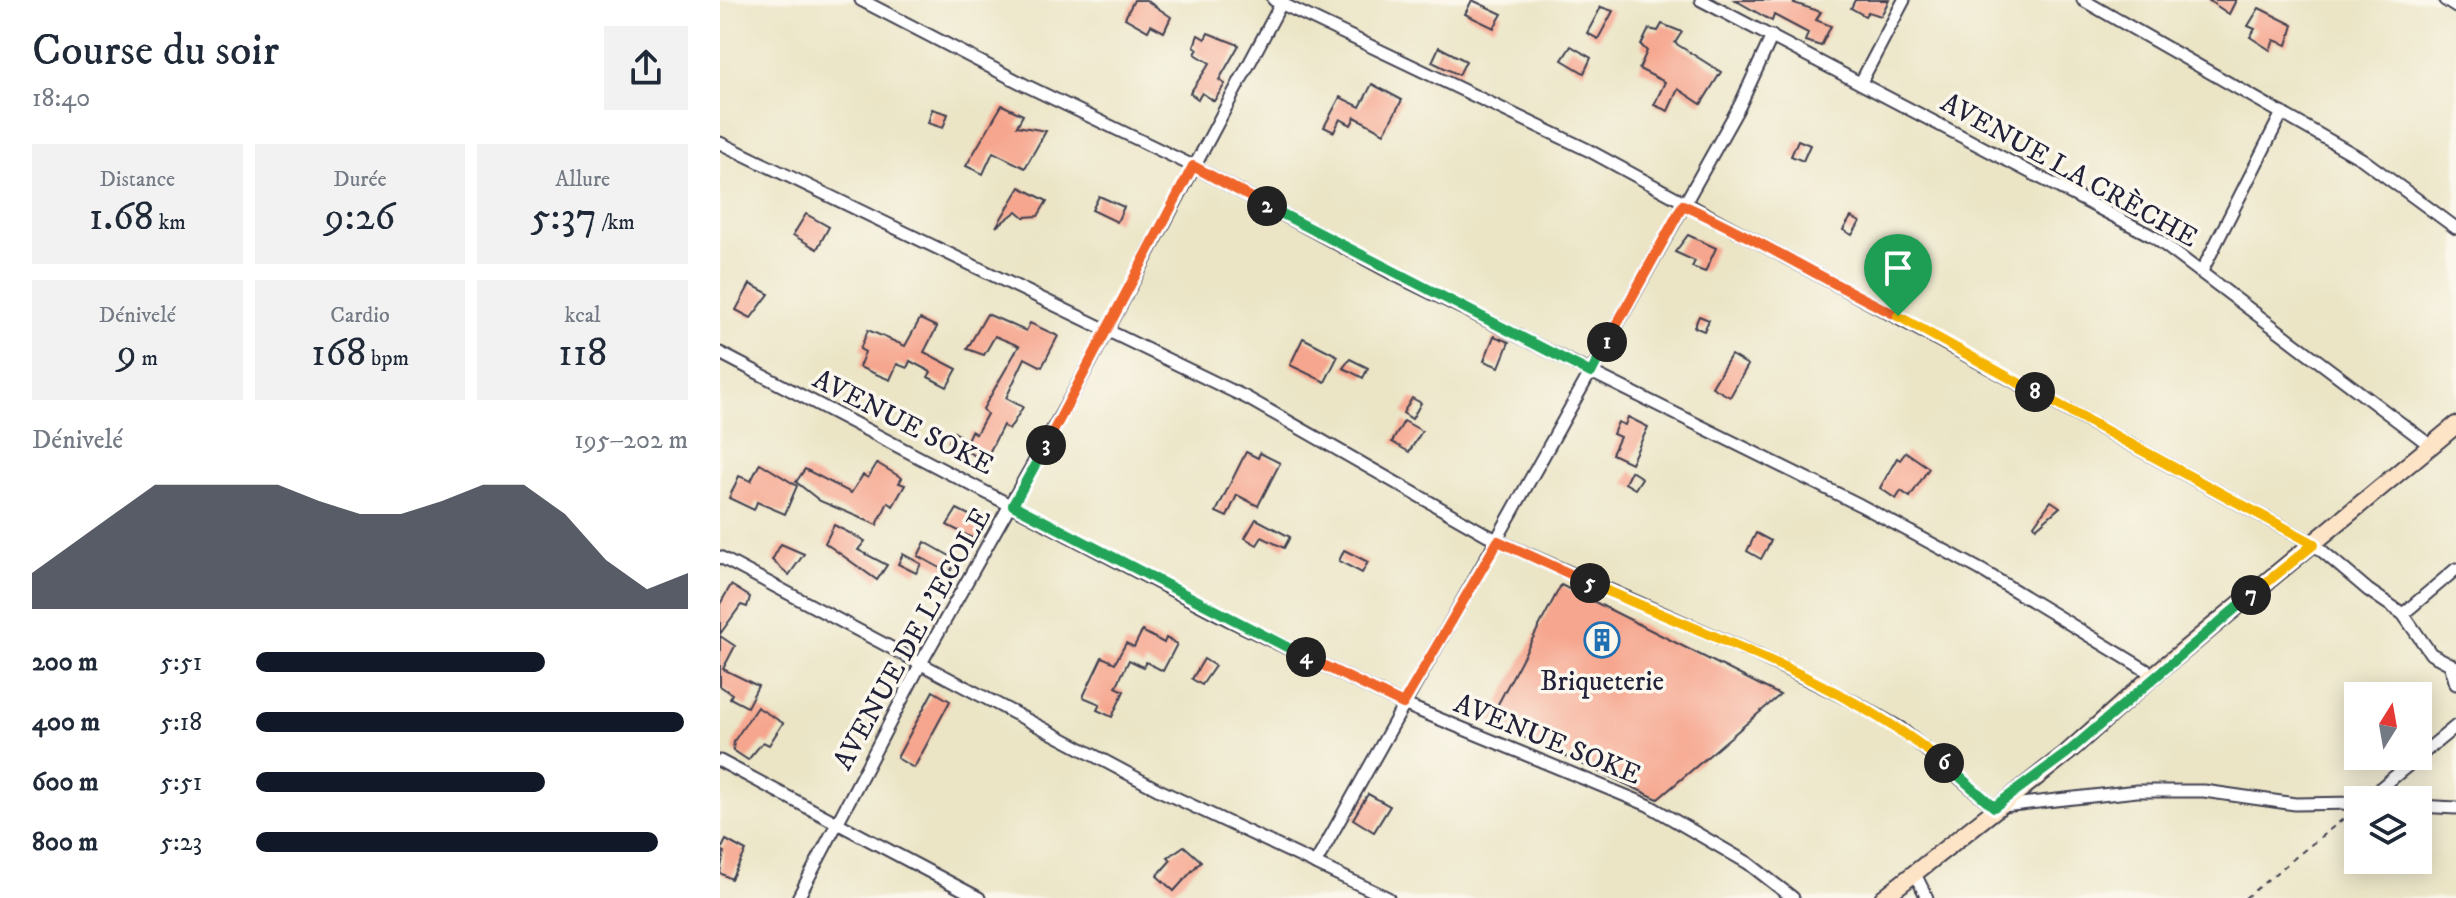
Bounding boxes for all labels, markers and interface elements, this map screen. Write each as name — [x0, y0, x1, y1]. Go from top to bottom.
text: Course du soir — [32, 24, 279, 79]
button: share — [604, 26, 688, 110]
text: 18:40 — [32, 82, 90, 115]
street label: AVENUE LA CRÈCHE — [1935, 85, 2204, 256]
text: Distance — [99, 166, 175, 193]
text: Durée — [333, 166, 387, 193]
text: Allure — [555, 166, 610, 193]
pin: 2 — [1247, 186, 1287, 226]
text: 2 — [1262, 192, 1272, 219]
text: 1.68 — [89, 193, 154, 243]
text: 9:26 — [325, 193, 395, 243]
text: 5:37 — [530, 193, 597, 243]
text: km — [154, 209, 186, 236]
text: /km — [597, 209, 635, 236]
pin — [1864, 234, 1932, 316]
icon: arrive — [1876, 246, 1920, 290]
text: Dénivelé — [99, 302, 176, 329]
text: Cardio — [330, 302, 390, 329]
text: kcal — [565, 302, 601, 329]
pin: 1 — [1587, 322, 1627, 362]
text: 1 — [1603, 328, 1611, 355]
text: 9 — [117, 329, 137, 379]
text: 168 — [311, 329, 366, 379]
text: 118 — [558, 329, 607, 379]
text: m — [137, 345, 158, 372]
text: bpm — [366, 345, 409, 372]
street label: AVENUE SOKE — [807, 362, 1000, 483]
pin: 8 — [2015, 372, 2055, 412]
text: 8 — [2029, 378, 2041, 405]
text: Dénivelé — [32, 424, 123, 457]
text: 195–202 m — [574, 424, 688, 457]
pin: 3 — [1026, 425, 1066, 465]
text: 3 — [1042, 431, 1050, 458]
street label: AVENUE DE L'ECOLE — [826, 501, 999, 776]
pin: 5 — [1570, 563, 1610, 603]
text: 5 — [1585, 569, 1595, 596]
pin: 7 — [2231, 575, 2271, 615]
text: 7 — [2245, 581, 2257, 608]
building icon: Briqueterie — [1583, 621, 1621, 659]
pin: 4 — [1286, 637, 1326, 677]
text: 4 — [1300, 643, 1312, 670]
text: 200 m — [32, 646, 98, 679]
text: 5:51 — [160, 646, 202, 679]
place label: Briqueterie — [1540, 664, 1664, 699]
north arrow — [2344, 682, 2432, 770]
map controls — [2344, 682, 2432, 874]
street label: AVENUE SOKE — [1449, 686, 1646, 793]
text: 400 m — [32, 706, 100, 739]
text: 5:18 — [160, 706, 202, 739]
pin: 6 — [1924, 743, 1964, 783]
text: 6 — [1938, 749, 1950, 776]
text: 600 m — [32, 766, 99, 799]
text: 5:51 — [160, 766, 202, 799]
button: layers — [2344, 786, 2432, 874]
text: 800 m — [32, 826, 98, 859]
text: 5:23 — [160, 826, 202, 859]

